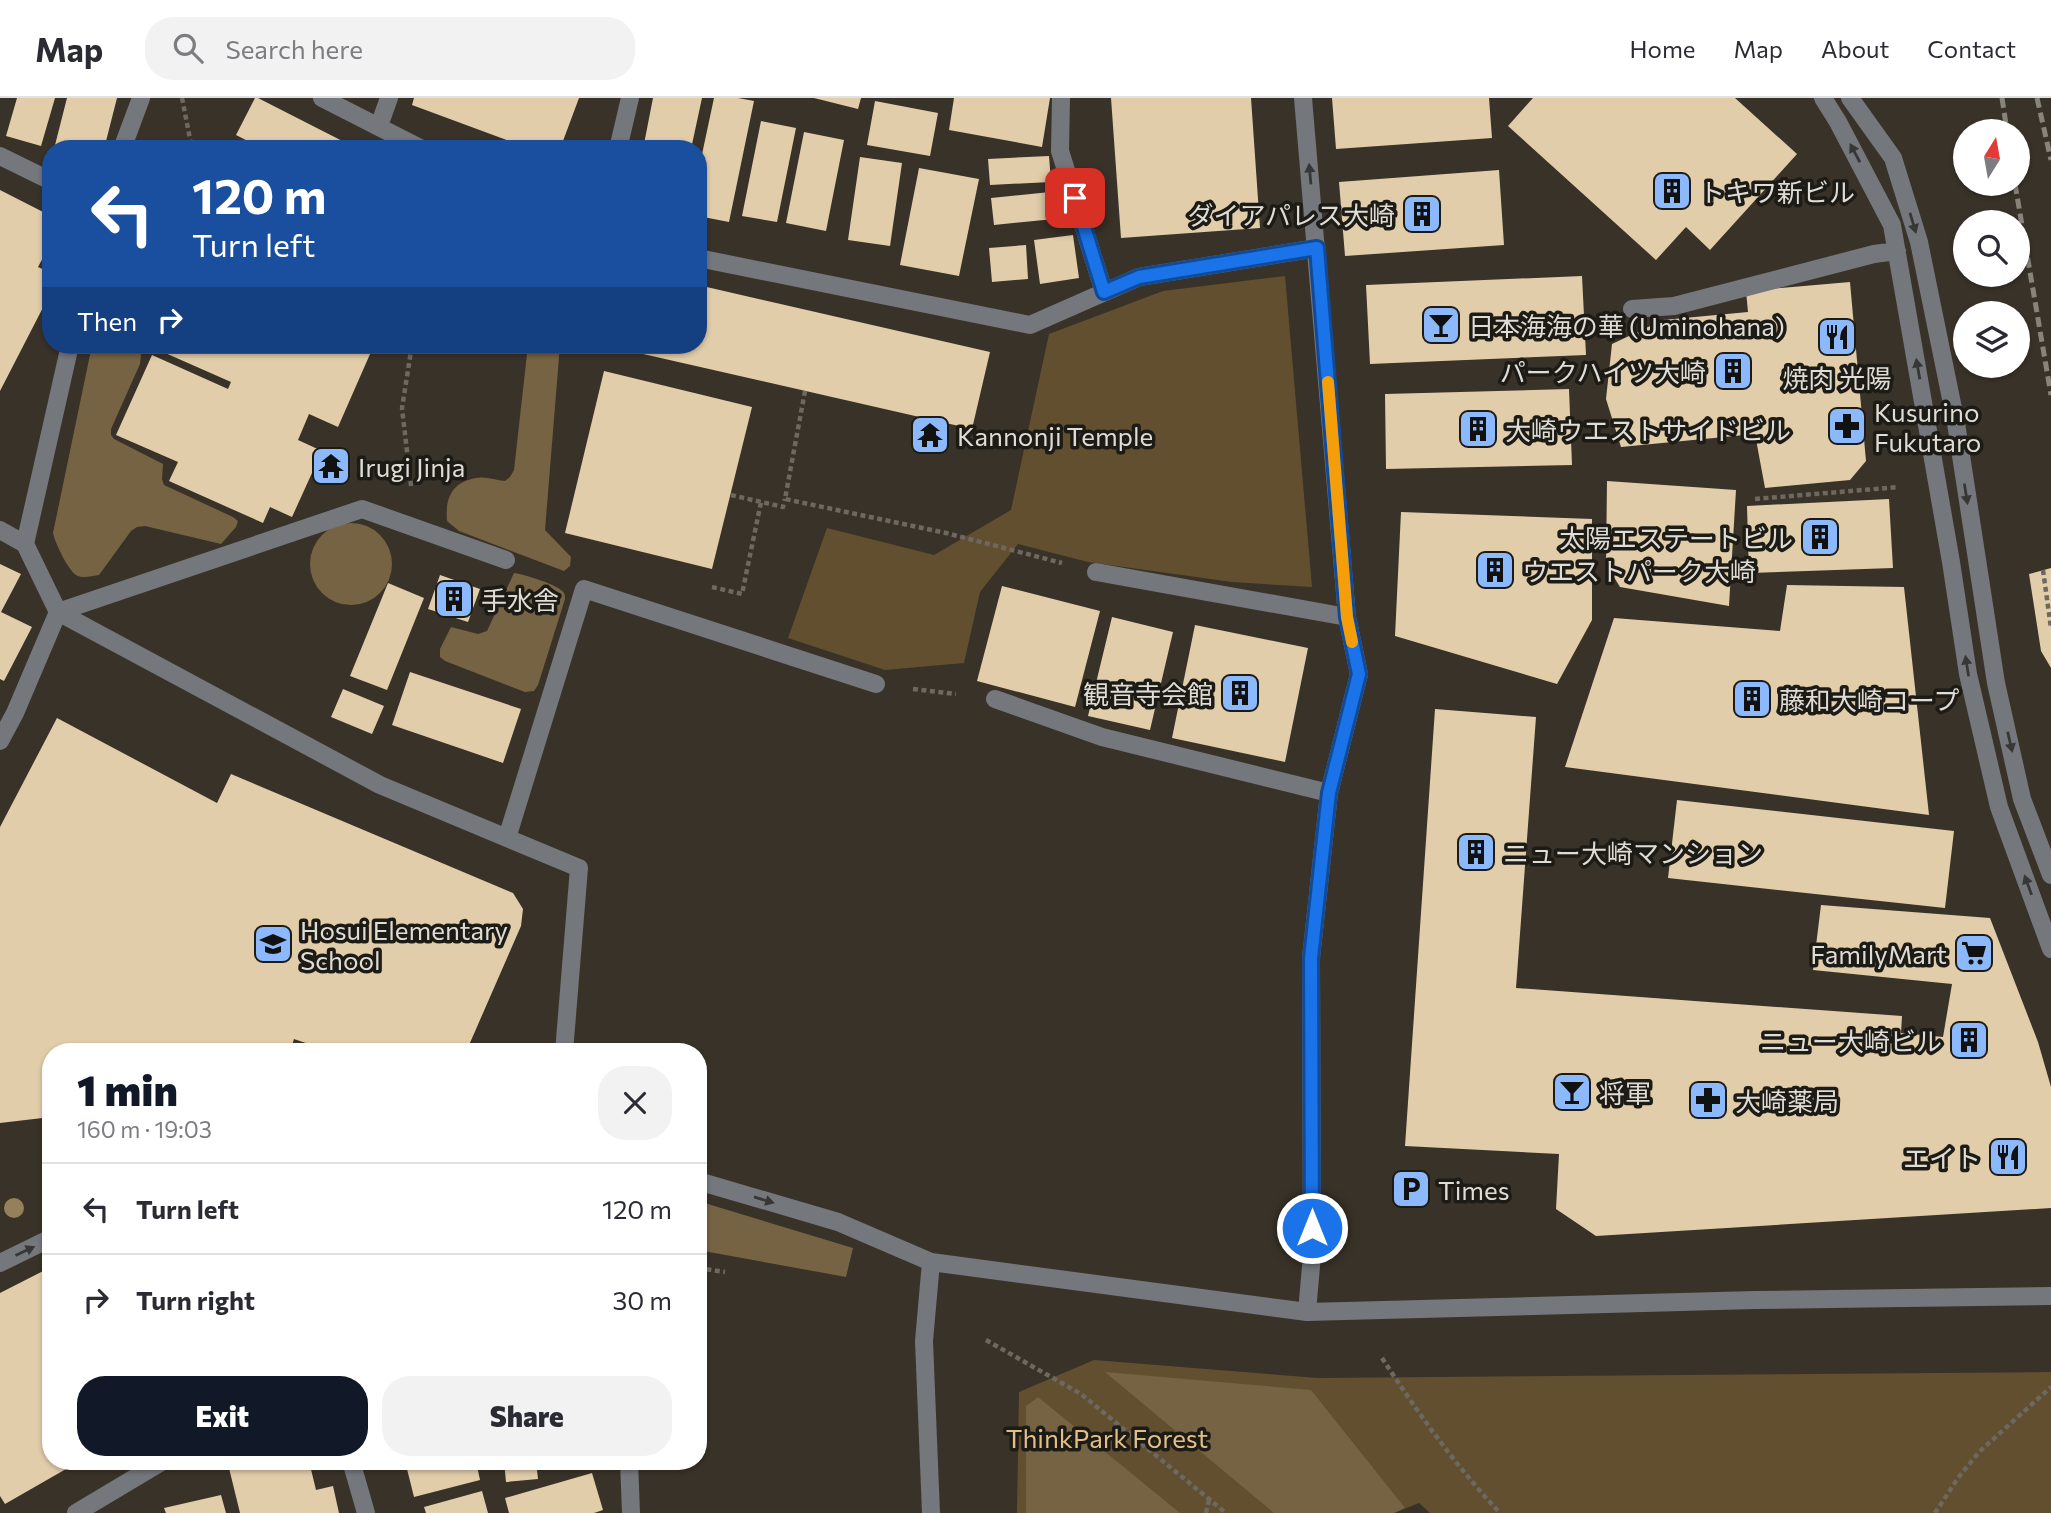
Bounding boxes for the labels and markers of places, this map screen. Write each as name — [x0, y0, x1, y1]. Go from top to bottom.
pin — [1045, 168, 1105, 228]
building icon: トキワ新ビル — [1651, 170, 1693, 212]
place label: トキワ新ビル — [1699, 176, 1855, 207]
building icon: ダイアパレス大崎 — [1401, 193, 1443, 235]
place label: ダイアパレス大崎 — [1188, 199, 1395, 230]
bar icon: 日本海海の華 (Uminohana) — [1420, 304, 1462, 346]
place label: 日本海海の華 (Uminohana) — [1468, 310, 1785, 341]
restaurant icon: 焼肉 光陽 — [1816, 316, 1858, 358]
building icon: パークハイツ大崎 — [1712, 350, 1754, 392]
place label: パークハイツ大崎 — [1500, 356, 1706, 387]
place label: 焼肉 光陽 — [1783, 362, 1891, 393]
place label: Kusurino Fukutaro — [1874, 396, 1981, 457]
pharmacy icon: Kusurino Fukutaro — [1826, 405, 1868, 447]
building icon: 大崎ウエストサイドビル — [1457, 408, 1499, 450]
temple icon: Kannonji Temple — [909, 414, 951, 456]
place label: 大崎ウエストサイドビル — [1505, 414, 1791, 445]
place label: Kannonji Temple — [957, 420, 1153, 451]
temple icon: Irugi Jinja — [310, 445, 352, 487]
place label: Irugi Jinja — [358, 451, 465, 482]
building icon: 太陽エステートビル — [1799, 516, 1841, 558]
place label: 太陽エステートビル — [1559, 522, 1793, 553]
building icon: ウエストパーク大崎 — [1474, 549, 1516, 591]
place label: ウエストパーク大崎 — [1522, 555, 1756, 586]
building icon: 手水舎 — [433, 578, 475, 620]
place label: 手水舎 — [481, 584, 559, 615]
building icon: 観音寺会館 — [1219, 672, 1261, 714]
place label: 観音寺会館 — [1083, 678, 1213, 709]
building icon: 藤和大崎コープ — [1731, 678, 1773, 720]
place label: 藤和大崎コープ — [1779, 684, 1959, 715]
building icon: ニュー大崎マンション — [1455, 831, 1497, 873]
place label: ニュー大崎マンション — [1503, 837, 1763, 868]
place label: Hosui Elementary School — [300, 914, 508, 975]
school or university icon: Hosui Elementary School — [252, 923, 294, 965]
supermarket icon: FamilyMart — [1953, 932, 1995, 974]
place label: FamilyMart — [1810, 938, 1947, 969]
building icon: ニュー大崎ビル — [1948, 1019, 1990, 1061]
place label: ニュー大崎ビル — [1760, 1025, 1942, 1056]
bar icon: 将軍 — [1551, 1071, 1593, 1113]
place label: 将軍 — [1599, 1077, 1651, 1108]
pharmacy icon: 大崎薬局 — [1687, 1079, 1729, 1121]
place label: 大崎薬局 — [1735, 1085, 1839, 1116]
restaurant icon: エイト — [1987, 1136, 2029, 1178]
place label: エイト — [1903, 1142, 1981, 1173]
parking icon: Times — [1390, 1168, 1432, 1210]
place label: Times — [1438, 1174, 1510, 1205]

